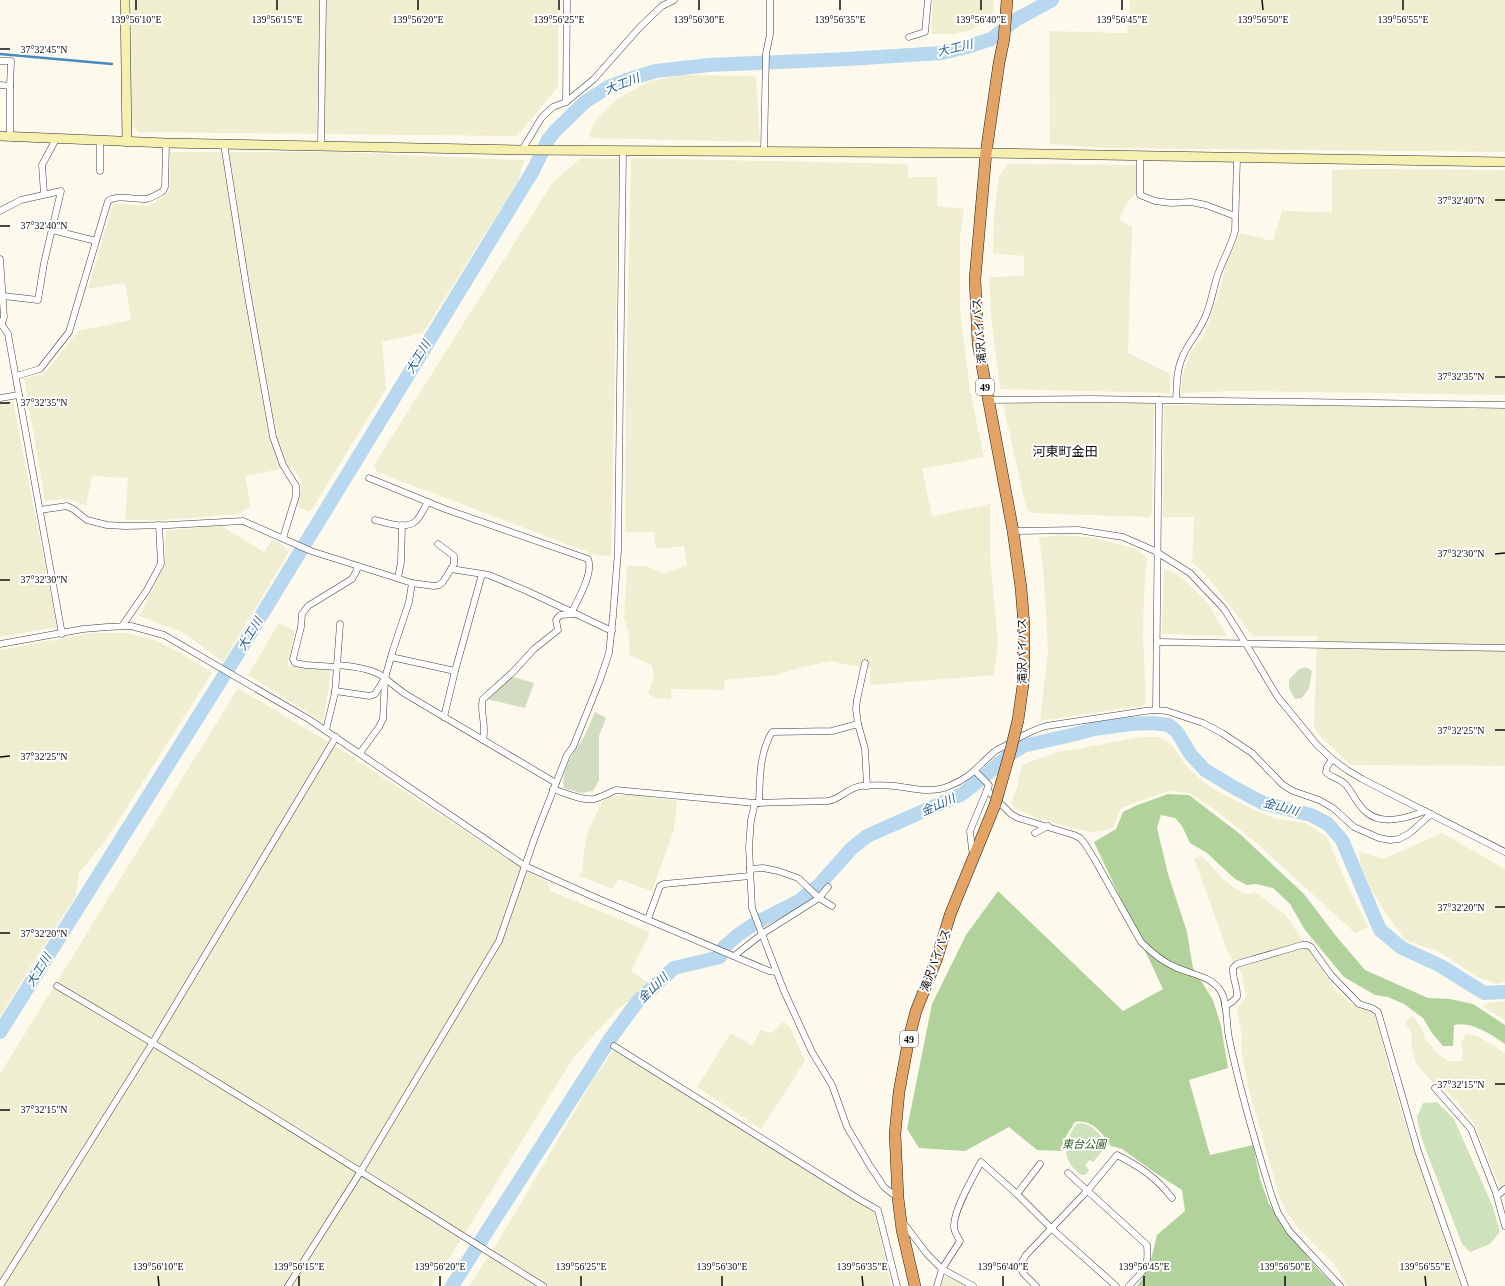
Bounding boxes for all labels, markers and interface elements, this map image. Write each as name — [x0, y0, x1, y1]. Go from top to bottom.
text: 139°56'10"E — [111, 14, 162, 25]
text: 139°56'15"E — [252, 14, 303, 25]
text: 139°56'20"E — [393, 14, 444, 25]
text: 139°56'25"E — [534, 14, 585, 25]
text: 139°56'30"E — [674, 14, 725, 25]
text: 139°56'35"E — [815, 14, 866, 25]
text: 139°56'40"E — [956, 14, 1007, 25]
text: 139°56'45"E — [1097, 14, 1148, 25]
text: 139°56'50"E — [1238, 14, 1289, 25]
text: 139°56'55"E — [1378, 14, 1429, 25]
water label: 大工川 — [936, 37, 976, 59]
text: 37°32'45"N — [20, 44, 68, 55]
water label: 大工川 — [603, 70, 643, 97]
text: 37°32'40"N — [1437, 195, 1485, 206]
text: 37°32'40"N — [20, 220, 68, 231]
street label: 滝沢バイパス — [970, 298, 988, 364]
water label: 大工川 — [403, 336, 434, 376]
text: 37°32'35"N — [1437, 371, 1485, 382]
road number: 49 — [976, 379, 994, 395]
text: 37°32'35"N — [20, 397, 68, 408]
district label: 河東町金田 — [1032, 444, 1098, 459]
text: 37°32'30"N — [1437, 548, 1485, 559]
text: 37°32'30"N — [20, 574, 68, 585]
water label: 大工川 — [235, 613, 266, 653]
street label: 滝沢バイパス — [1016, 618, 1028, 684]
text: 37°32'25"N — [1437, 725, 1485, 736]
text: 37°32'25"N — [20, 751, 68, 762]
water label: 金山川 — [919, 790, 959, 819]
water label: 金山川 — [1262, 796, 1302, 819]
text: 37°32'20"N — [1437, 902, 1485, 913]
street label: 滝沢バイパス — [918, 927, 952, 993]
text: 37°32'20"N — [20, 928, 68, 939]
water label: 大工川 — [24, 949, 56, 989]
water label: 金山川 — [635, 969, 672, 1006]
road number: 49 — [900, 1031, 918, 1047]
text: 37°32'15"N — [1437, 1079, 1485, 1090]
text: 37°32'15"N — [20, 1104, 68, 1115]
park label: 東台公園 — [1062, 1138, 1108, 1150]
text: 139°56'10"E — [133, 1261, 184, 1272]
text: 139°56'15"E — [274, 1261, 325, 1272]
text: 139°56'20"E — [415, 1261, 466, 1272]
text: 139°56'25"E — [556, 1261, 607, 1272]
text: 139°56'30"E — [697, 1261, 748, 1272]
text: 139°56'35"E — [837, 1261, 888, 1272]
text: 139°56'40"E — [978, 1261, 1029, 1272]
text: 139°56'45"E — [1119, 1261, 1170, 1272]
text: 139°56'50"E — [1260, 1261, 1311, 1272]
text: 139°56'55"E — [1400, 1261, 1451, 1272]

